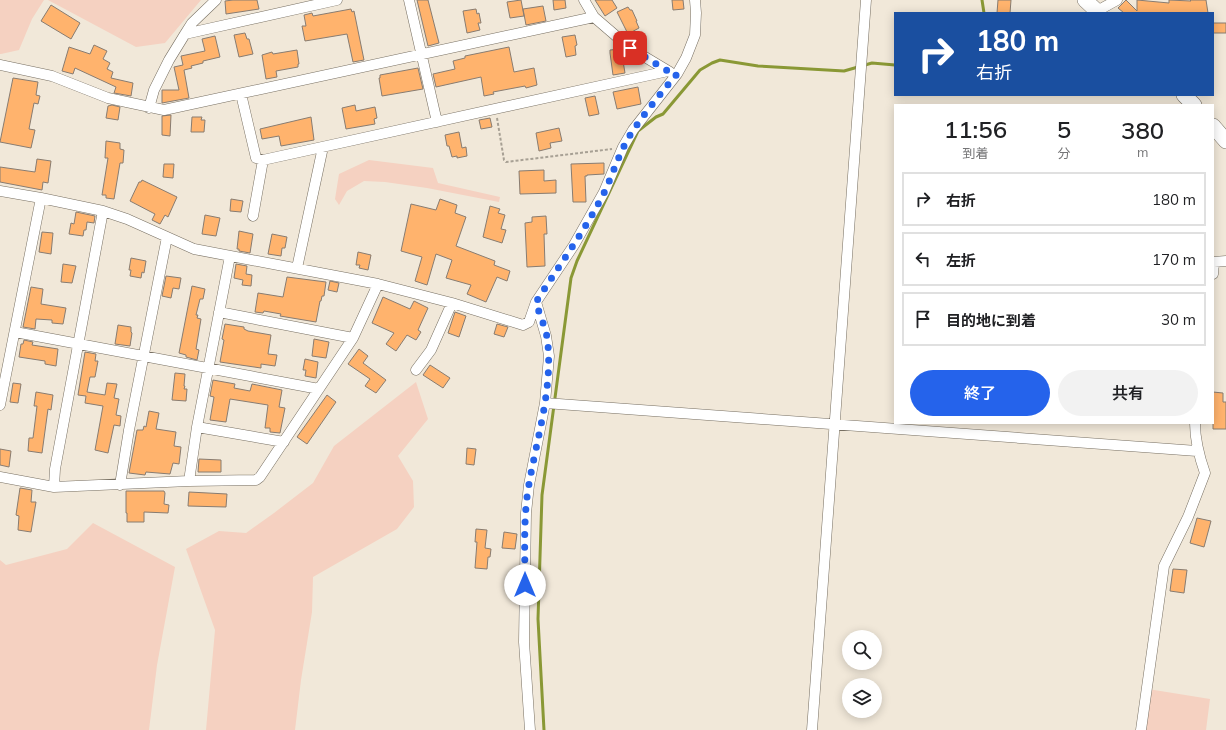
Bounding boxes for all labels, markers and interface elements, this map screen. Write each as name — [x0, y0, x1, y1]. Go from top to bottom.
text: 180 m — [976, 23, 1059, 58]
icon: right — [910, 28, 962, 80]
pin — [613, 31, 647, 65]
icon: arrive — [619, 37, 641, 59]
text: 右折 — [976, 61, 1012, 84]
text: 11:56 — [944, 114, 1007, 144]
text: 5 — [1057, 114, 1071, 144]
text: 380 — [1121, 115, 1164, 145]
text: m — [1137, 144, 1148, 160]
text: 到着 — [962, 145, 988, 161]
text: 分 — [1058, 145, 1071, 161]
icon: right — [912, 188, 934, 210]
text: 180 m — [1152, 190, 1196, 209]
text: 右折 — [946, 191, 976, 210]
icon: left — [912, 248, 934, 270]
text: 170 m — [1152, 250, 1196, 269]
text: 左折 — [946, 251, 976, 270]
icon: arrive — [912, 308, 934, 330]
text: 30 m — [1161, 310, 1196, 329]
text: 目的地に到着 — [946, 311, 1036, 330]
button: 終了 — [910, 370, 1050, 416]
button: 共有 — [1058, 370, 1198, 416]
position arrow — [504, 564, 546, 606]
map controls — [842, 630, 882, 718]
button: search — [842, 630, 882, 670]
button: layers — [842, 678, 882, 718]

